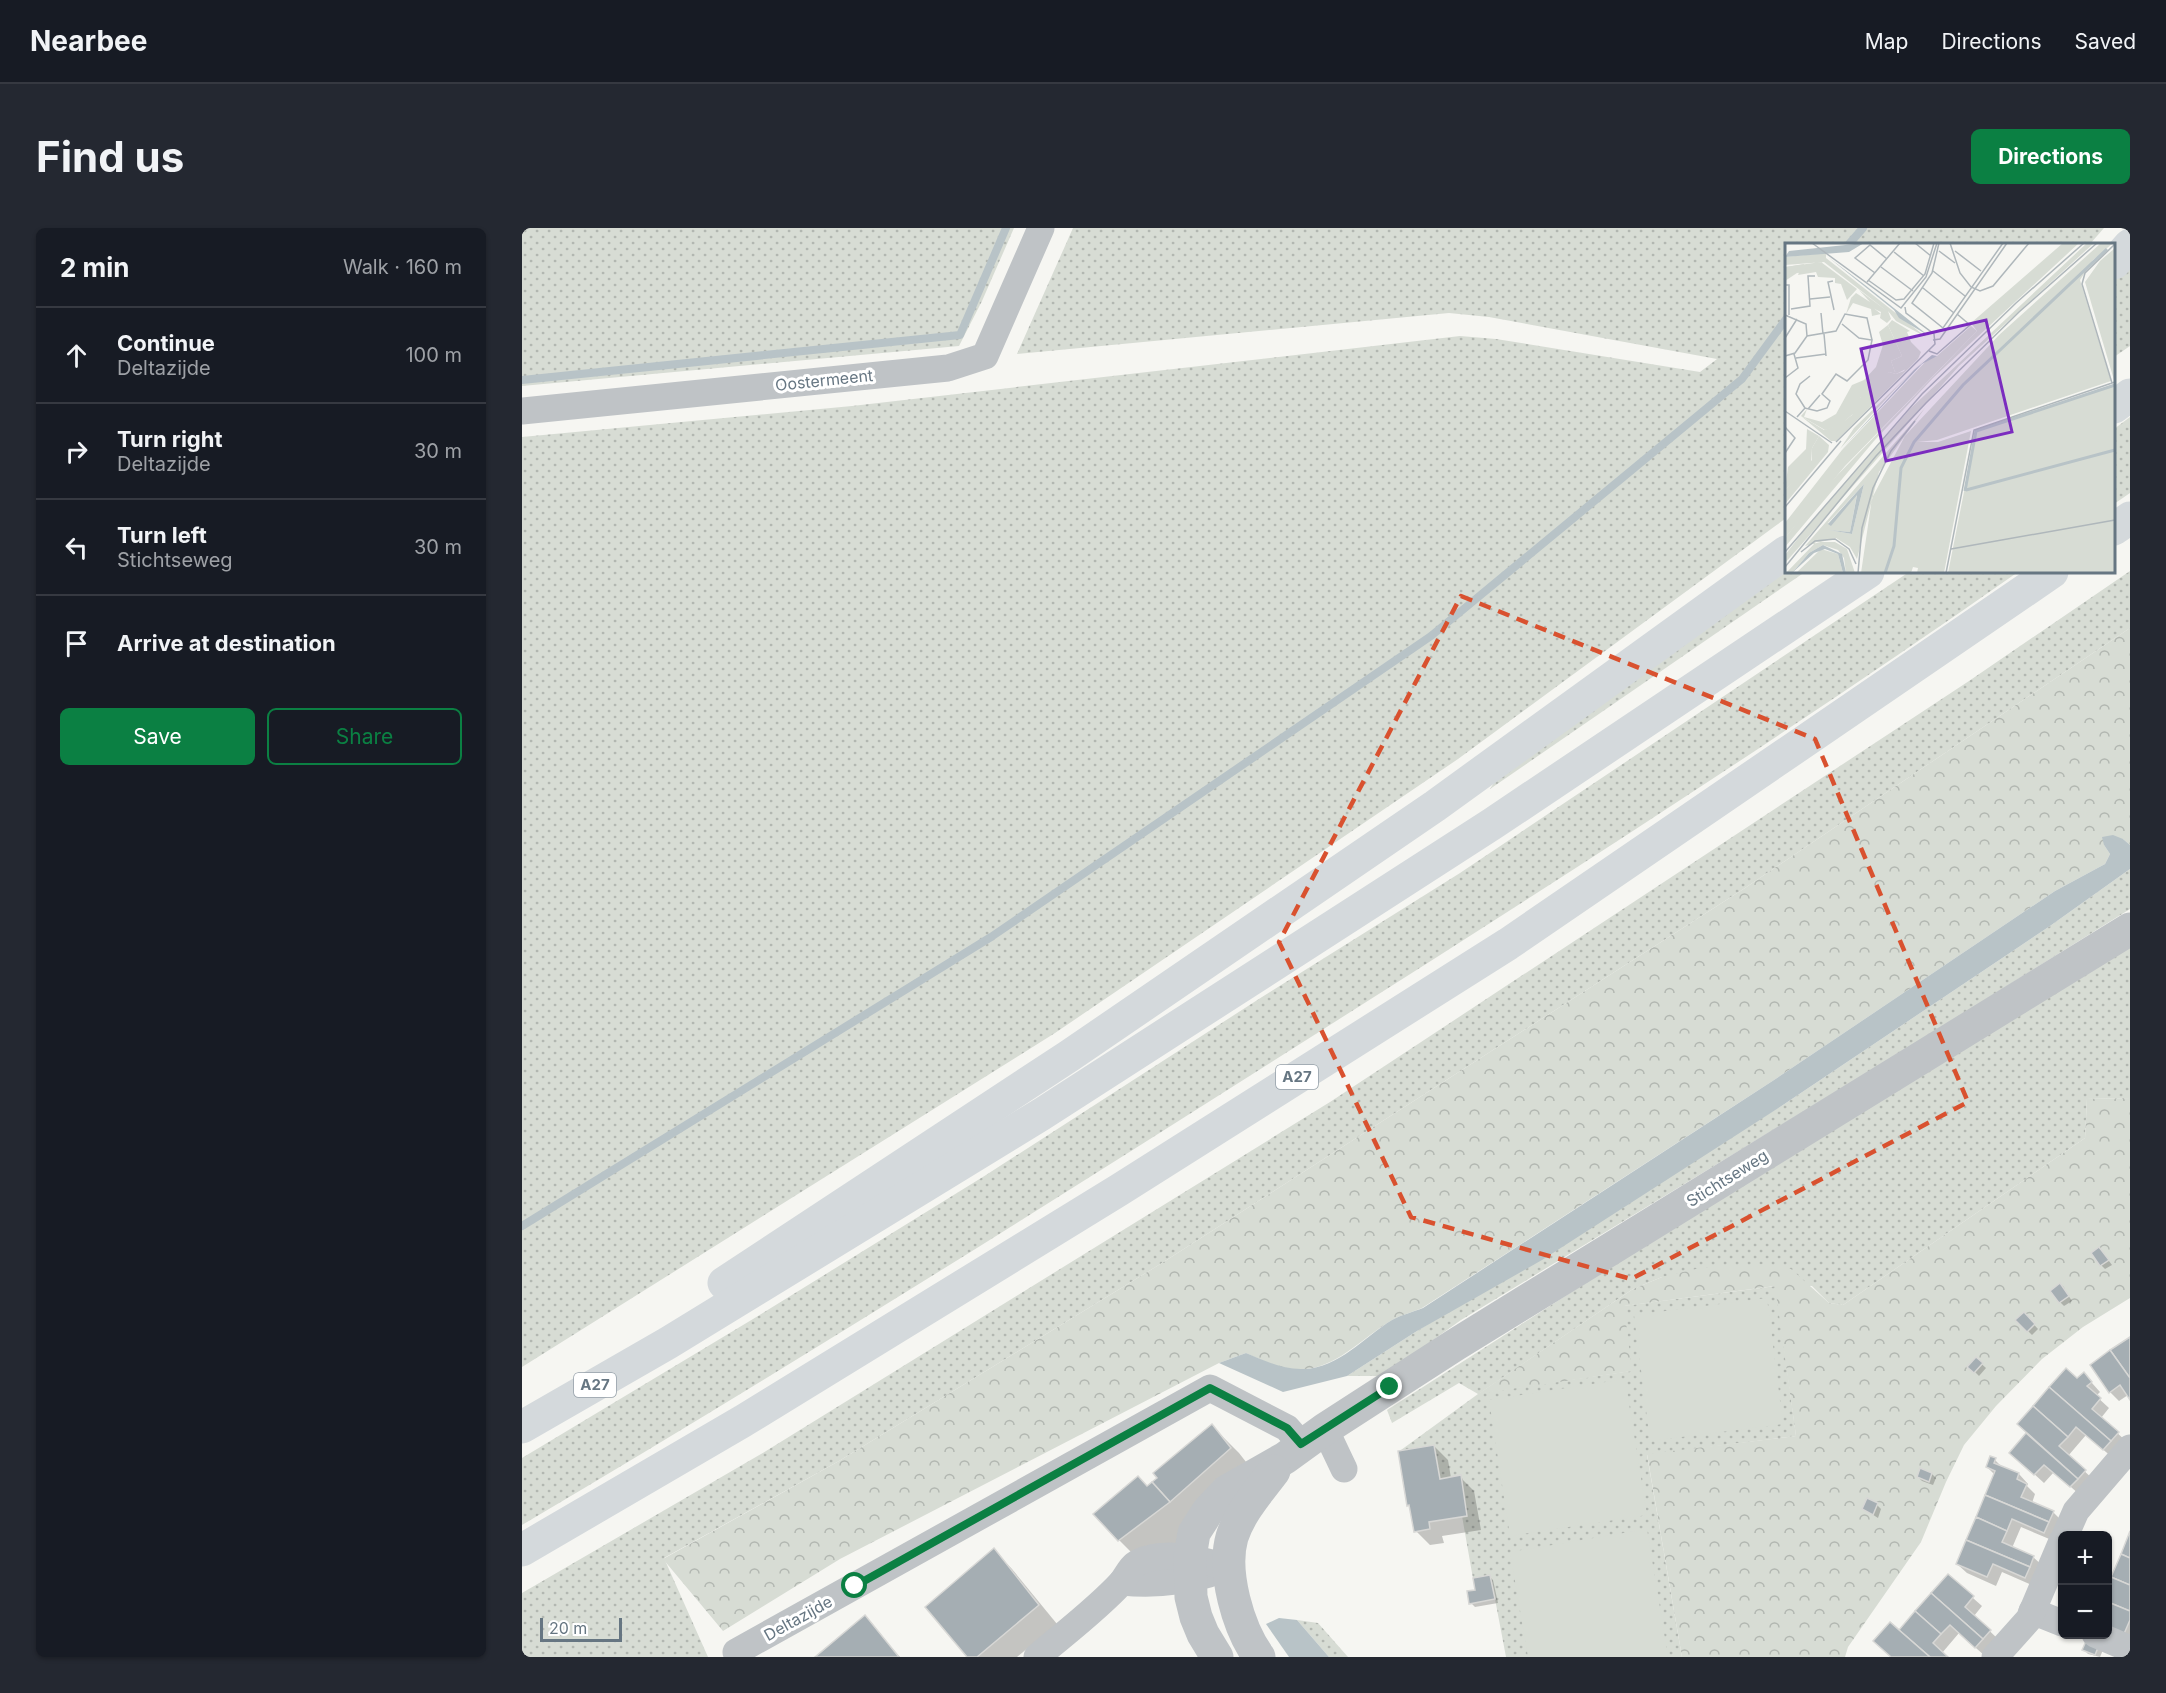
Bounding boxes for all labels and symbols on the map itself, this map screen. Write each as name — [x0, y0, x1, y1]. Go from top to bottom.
inset map — [1785, 243, 2115, 573]
street label: Oostermeent — [774, 365, 874, 395]
road number: A27 — [1276, 1065, 1318, 1089]
street label: Stichtseweg — [1682, 1145, 1772, 1211]
road number: A27 — [574, 1373, 616, 1397]
route end — [1376, 1373, 1402, 1399]
route start — [841, 1572, 867, 1598]
street label: Deltazijde — [760, 1591, 836, 1645]
scale bar — [540, 1615, 622, 1642]

